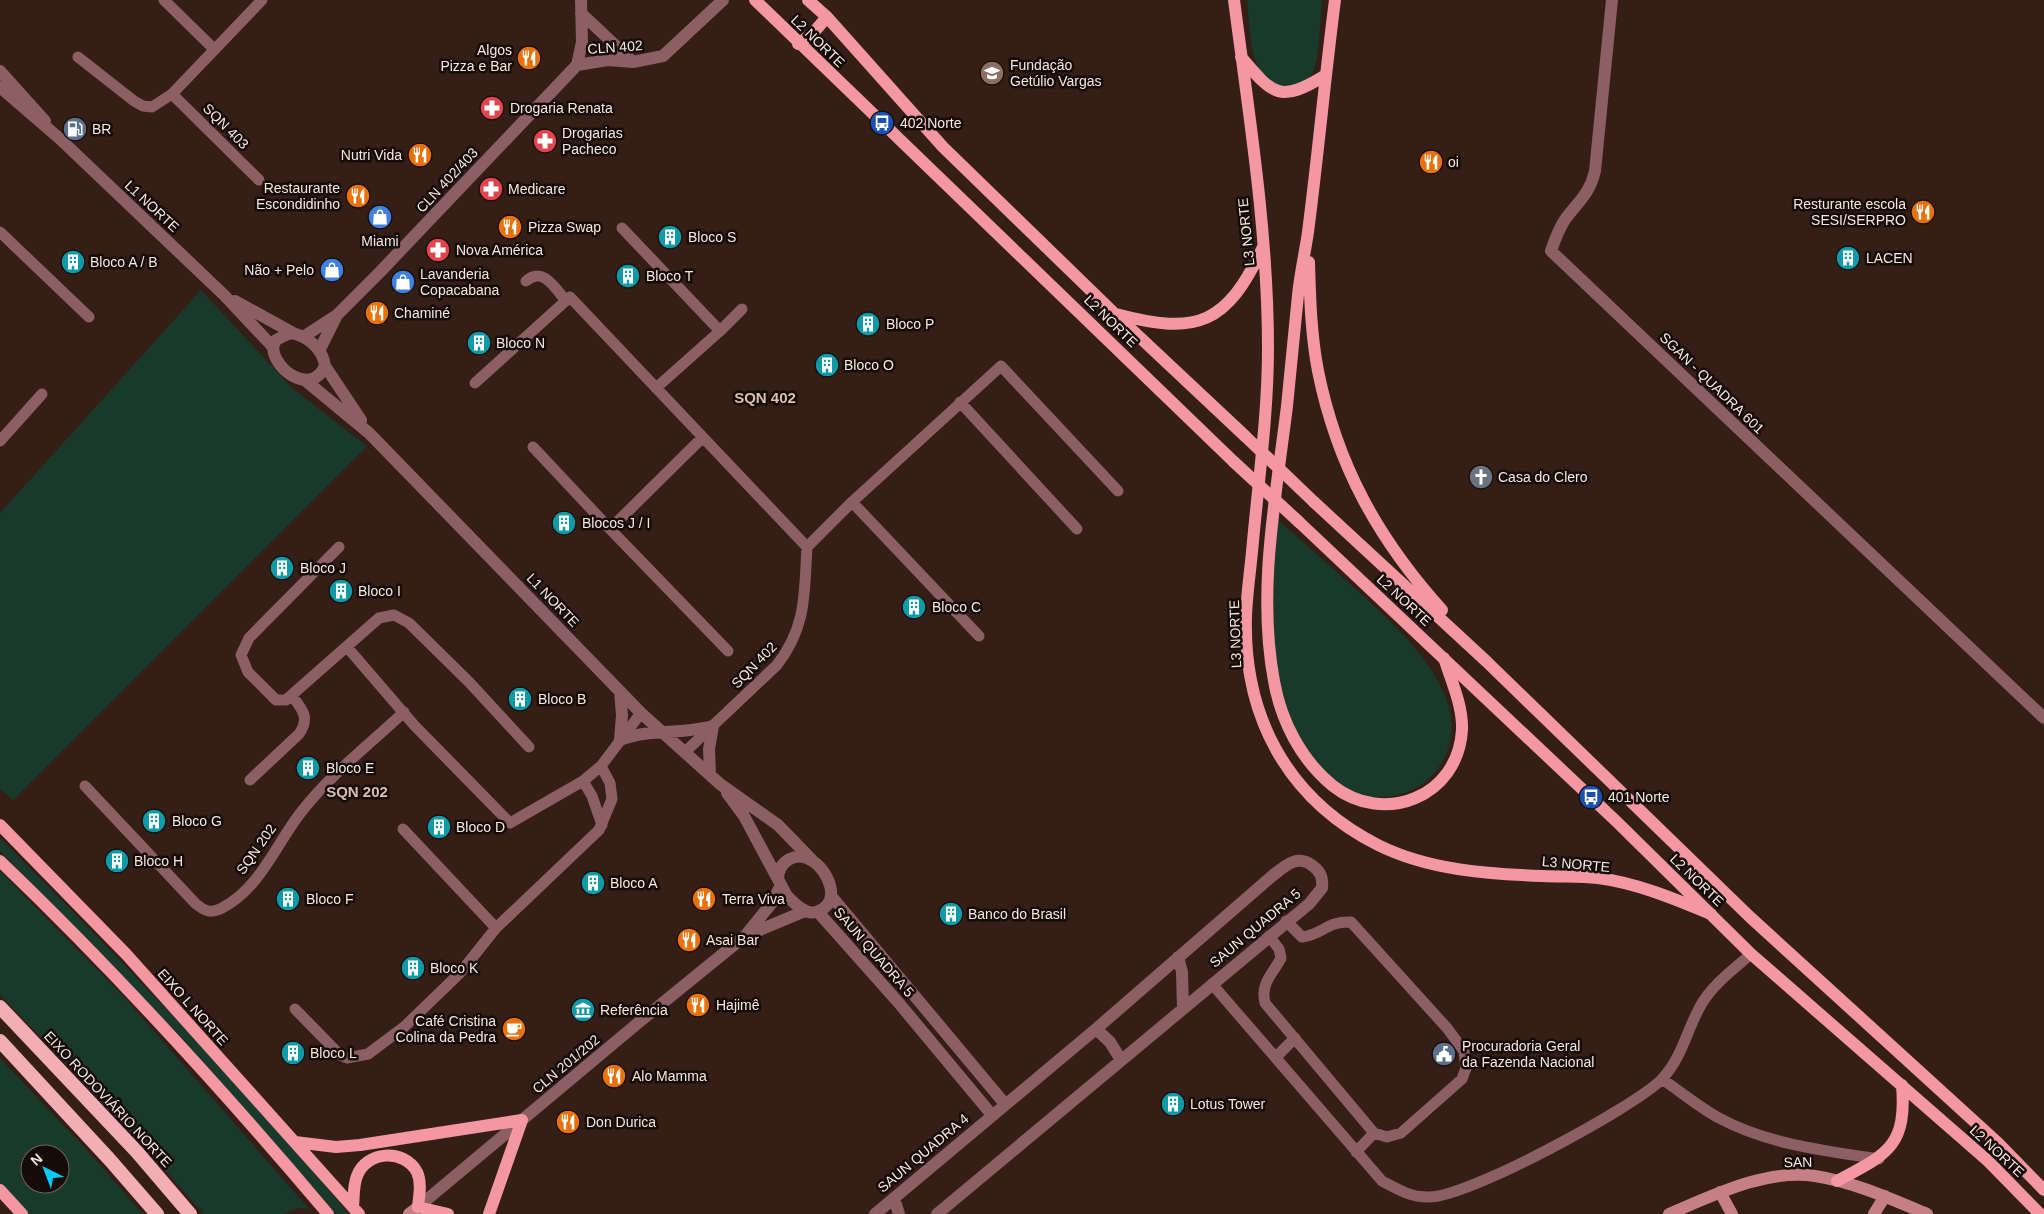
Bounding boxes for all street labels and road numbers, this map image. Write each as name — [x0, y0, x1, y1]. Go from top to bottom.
street label: L2 NORTE — [788, 12, 848, 70]
street label: CLN 402 — [587, 37, 643, 57]
street label: SQN 403 — [200, 100, 252, 152]
street label: CLN 402/403 — [413, 144, 481, 216]
street label: L1 NORTE — [122, 177, 182, 235]
street label: L3 NORTE — [1234, 197, 1258, 267]
street label: L2 NORTE — [1081, 292, 1141, 350]
street label: SGAN - QUADRA 601 — [1657, 329, 1768, 437]
street label: L1 NORTE — [524, 570, 582, 630]
street label: L2 NORTE — [1374, 571, 1434, 629]
street label: L3 NORTE — [1226, 600, 1244, 668]
street label: SQN 402 — [728, 639, 780, 691]
street label: SQN 202 — [233, 821, 279, 877]
street label: L2 NORTE — [1667, 851, 1727, 909]
street label: L3 NORTE — [1541, 853, 1611, 875]
street label: SAUN QUADRA 5 — [1206, 885, 1304, 971]
street label: SAUN QUADRA 5 — [831, 904, 917, 1000]
street label: EIXO L NORTE — [155, 966, 231, 1048]
street label: EIXO RODOVIÁRIO NORTE — [41, 1028, 175, 1170]
street label: CLN 201/202 — [529, 1031, 603, 1097]
street label: SAUN QUADRA 4 — [874, 1110, 972, 1196]
street label: L2 NORTE — [1967, 1122, 2027, 1180]
street label: SAN — [1783, 1154, 1813, 1170]

